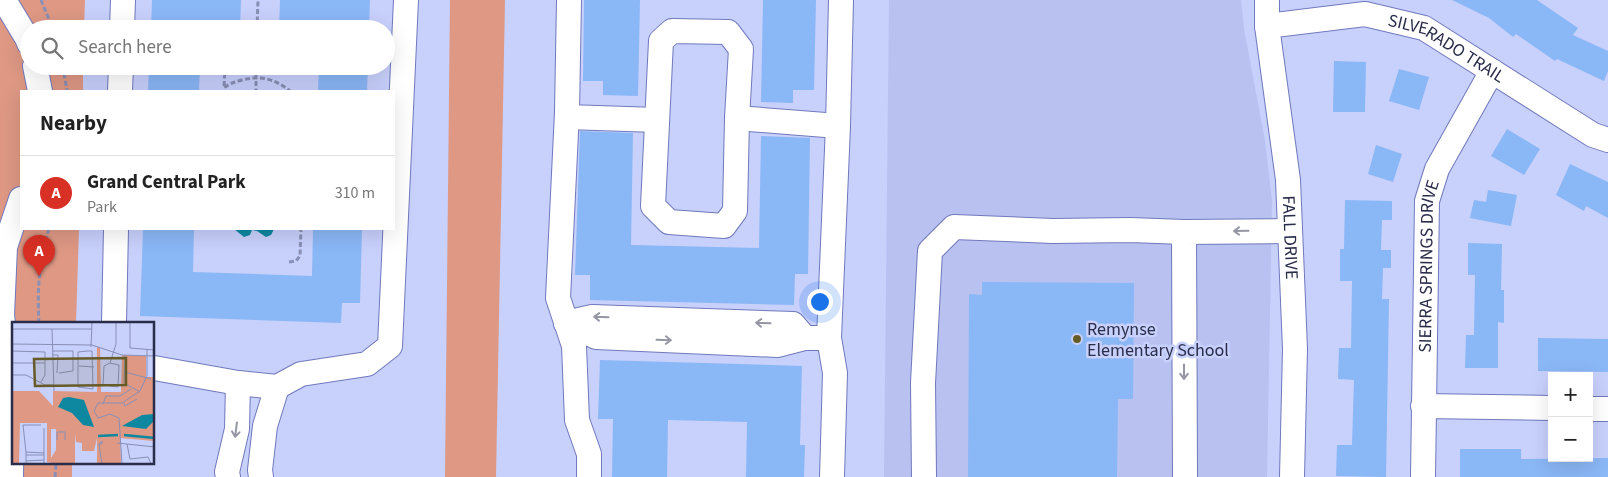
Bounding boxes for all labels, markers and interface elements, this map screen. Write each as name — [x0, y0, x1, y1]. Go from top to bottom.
street label: SILVERADO TRAIL — [1386, 7, 1510, 89]
search box — [20, 20, 395, 75]
icon: search — [38, 34, 66, 62]
text: Search here — [78, 34, 172, 61]
text: Nearby — [40, 108, 107, 138]
text: Grand Central Park — [87, 169, 246, 196]
street label: SIERRA SPRINGS DRIVE — [1412, 177, 1445, 353]
text: A — [51, 182, 61, 204]
text: 310 m — [335, 182, 375, 204]
street label: FALL DRIVE — [1276, 195, 1305, 280]
text: Park — [87, 196, 117, 218]
one-way arrow — [1234, 226, 1250, 236]
pin: A — [23, 235, 55, 276]
your location — [807, 289, 833, 315]
one-way arrow — [593, 312, 609, 322]
place label: Remynse Elementary School — [1087, 317, 1229, 363]
one-way arrow — [755, 318, 771, 327]
inset map — [12, 322, 155, 464]
marker: Remynse Elementary School — [1071, 333, 1083, 345]
one-way arrow — [656, 336, 672, 345]
one-way arrow — [1179, 363, 1189, 379]
map controls — [1548, 372, 1593, 462]
button: + — [1548, 372, 1593, 417]
button: − — [1548, 417, 1593, 462]
one-way arrow — [231, 422, 241, 438]

